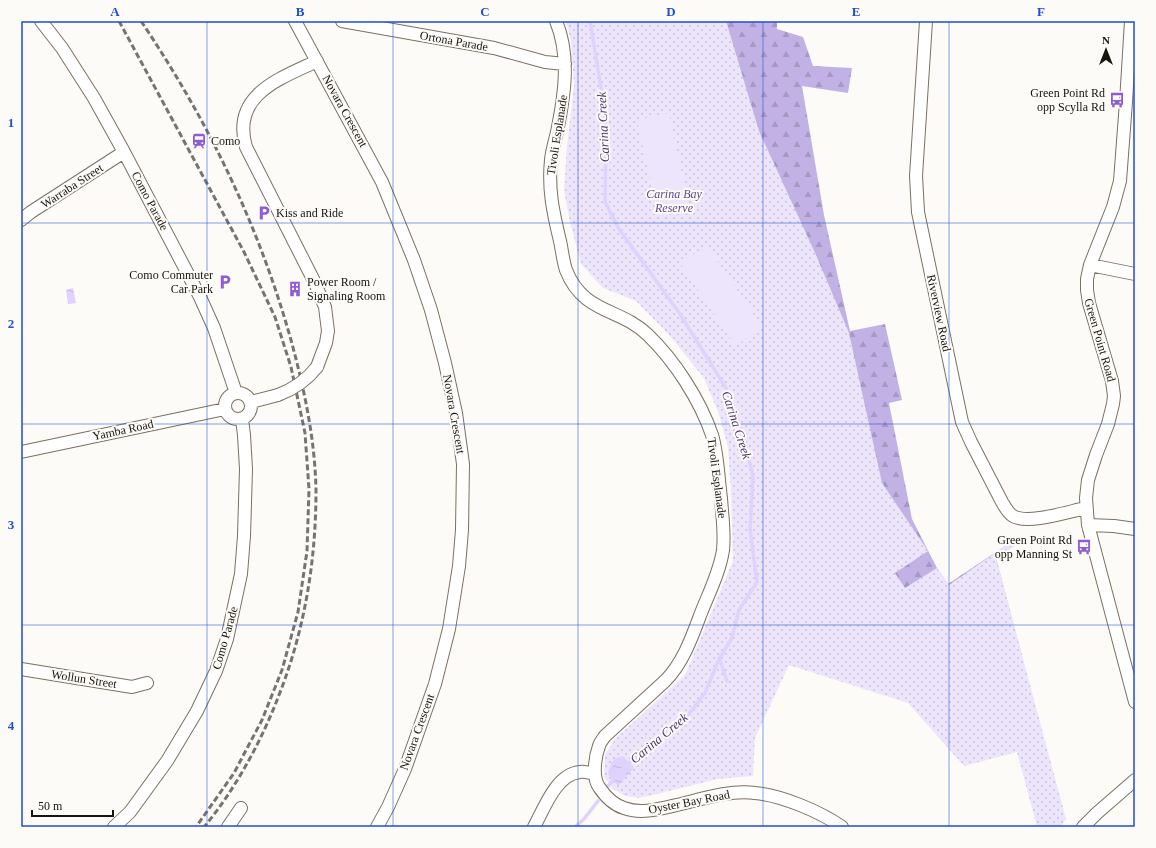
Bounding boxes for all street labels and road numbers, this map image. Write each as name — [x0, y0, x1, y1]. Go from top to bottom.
street label: Ortona Parade — [419, 28, 489, 54]
street label: Novara Crescent — [319, 72, 371, 150]
street label: Tivoli Esplanade — [544, 94, 570, 176]
street label: Warraba Street — [38, 160, 106, 211]
street label: Como Parade — [129, 169, 171, 233]
street label: Riverview Road — [924, 273, 954, 353]
street label: Green Point Road — [1081, 297, 1119, 383]
street label: Novara Crescent — [440, 373, 468, 455]
street label: Yamba Road — [91, 417, 155, 443]
street label: Tivoli Esplanade — [704, 437, 730, 519]
street label: Como Parade — [209, 605, 241, 671]
street label: Wollun Street — [50, 667, 118, 691]
street label: Novara Crescent — [397, 691, 438, 772]
street label: Oyster Bay Road — [647, 787, 731, 817]

